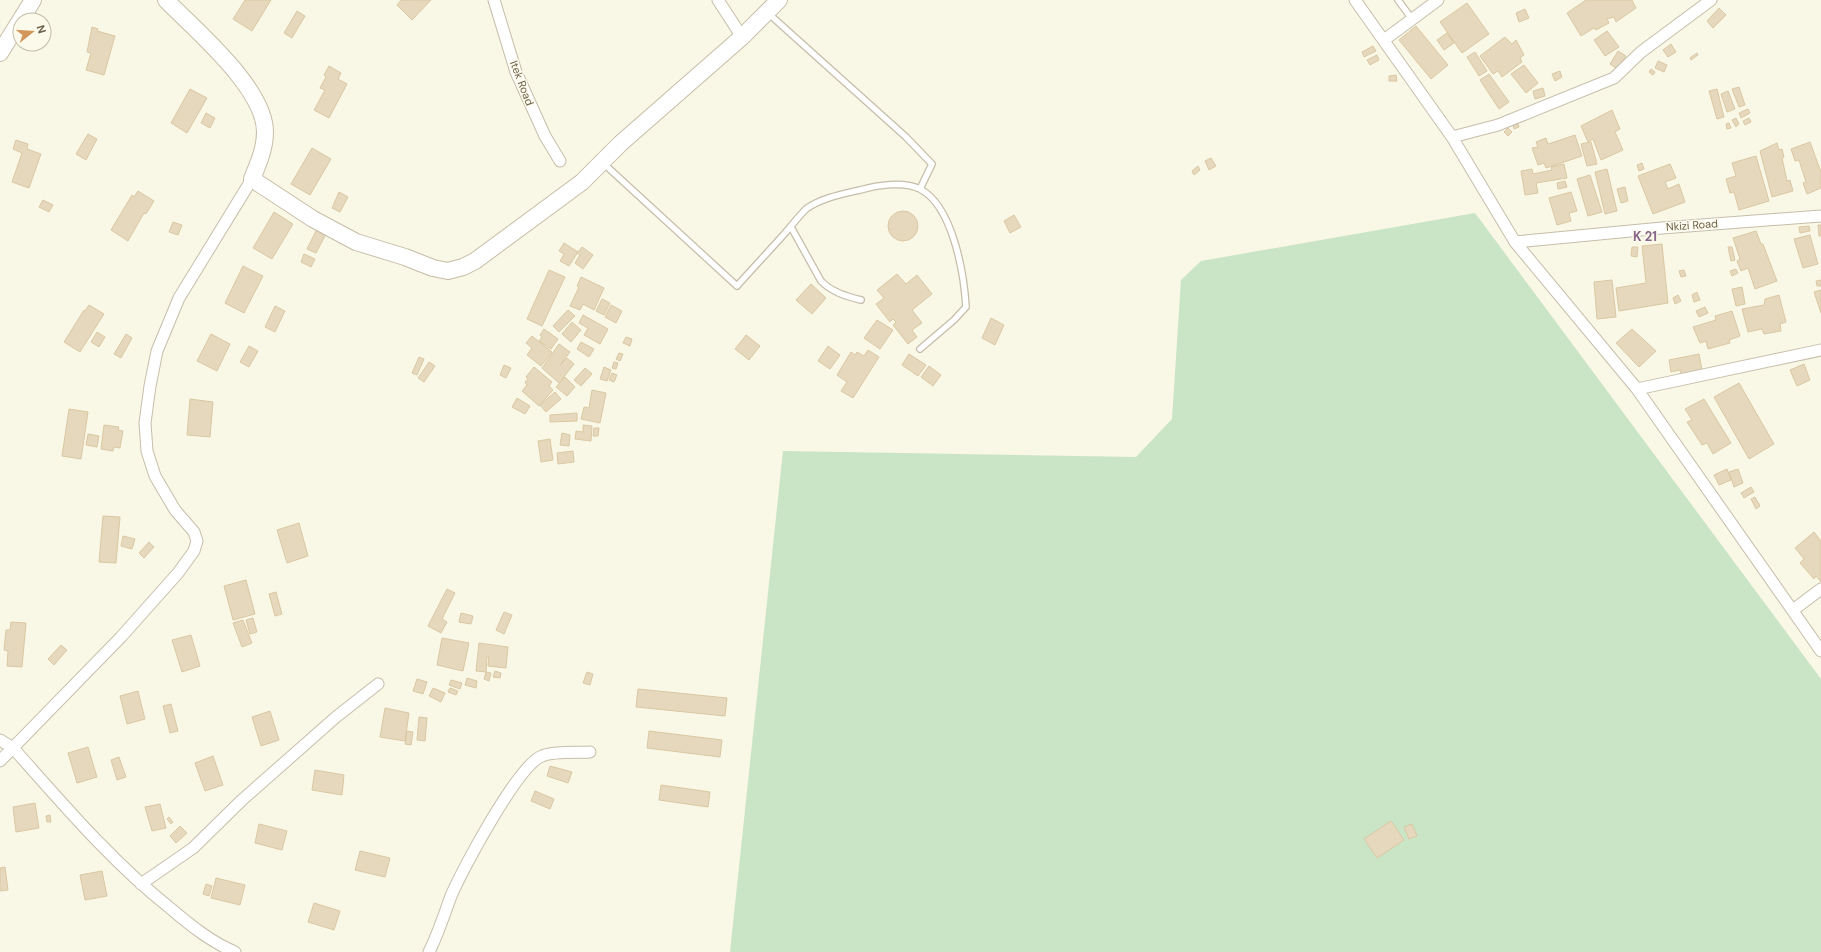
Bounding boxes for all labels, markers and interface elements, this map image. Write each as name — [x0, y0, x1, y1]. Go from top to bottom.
north arrow — [12, 12, 52, 52]
text: N — [34, 23, 49, 35]
street label: Itek Road — [507, 59, 537, 108]
street label: Nkizi Road — [1666, 216, 1719, 234]
district label: K 21 — [1633, 228, 1657, 245]

